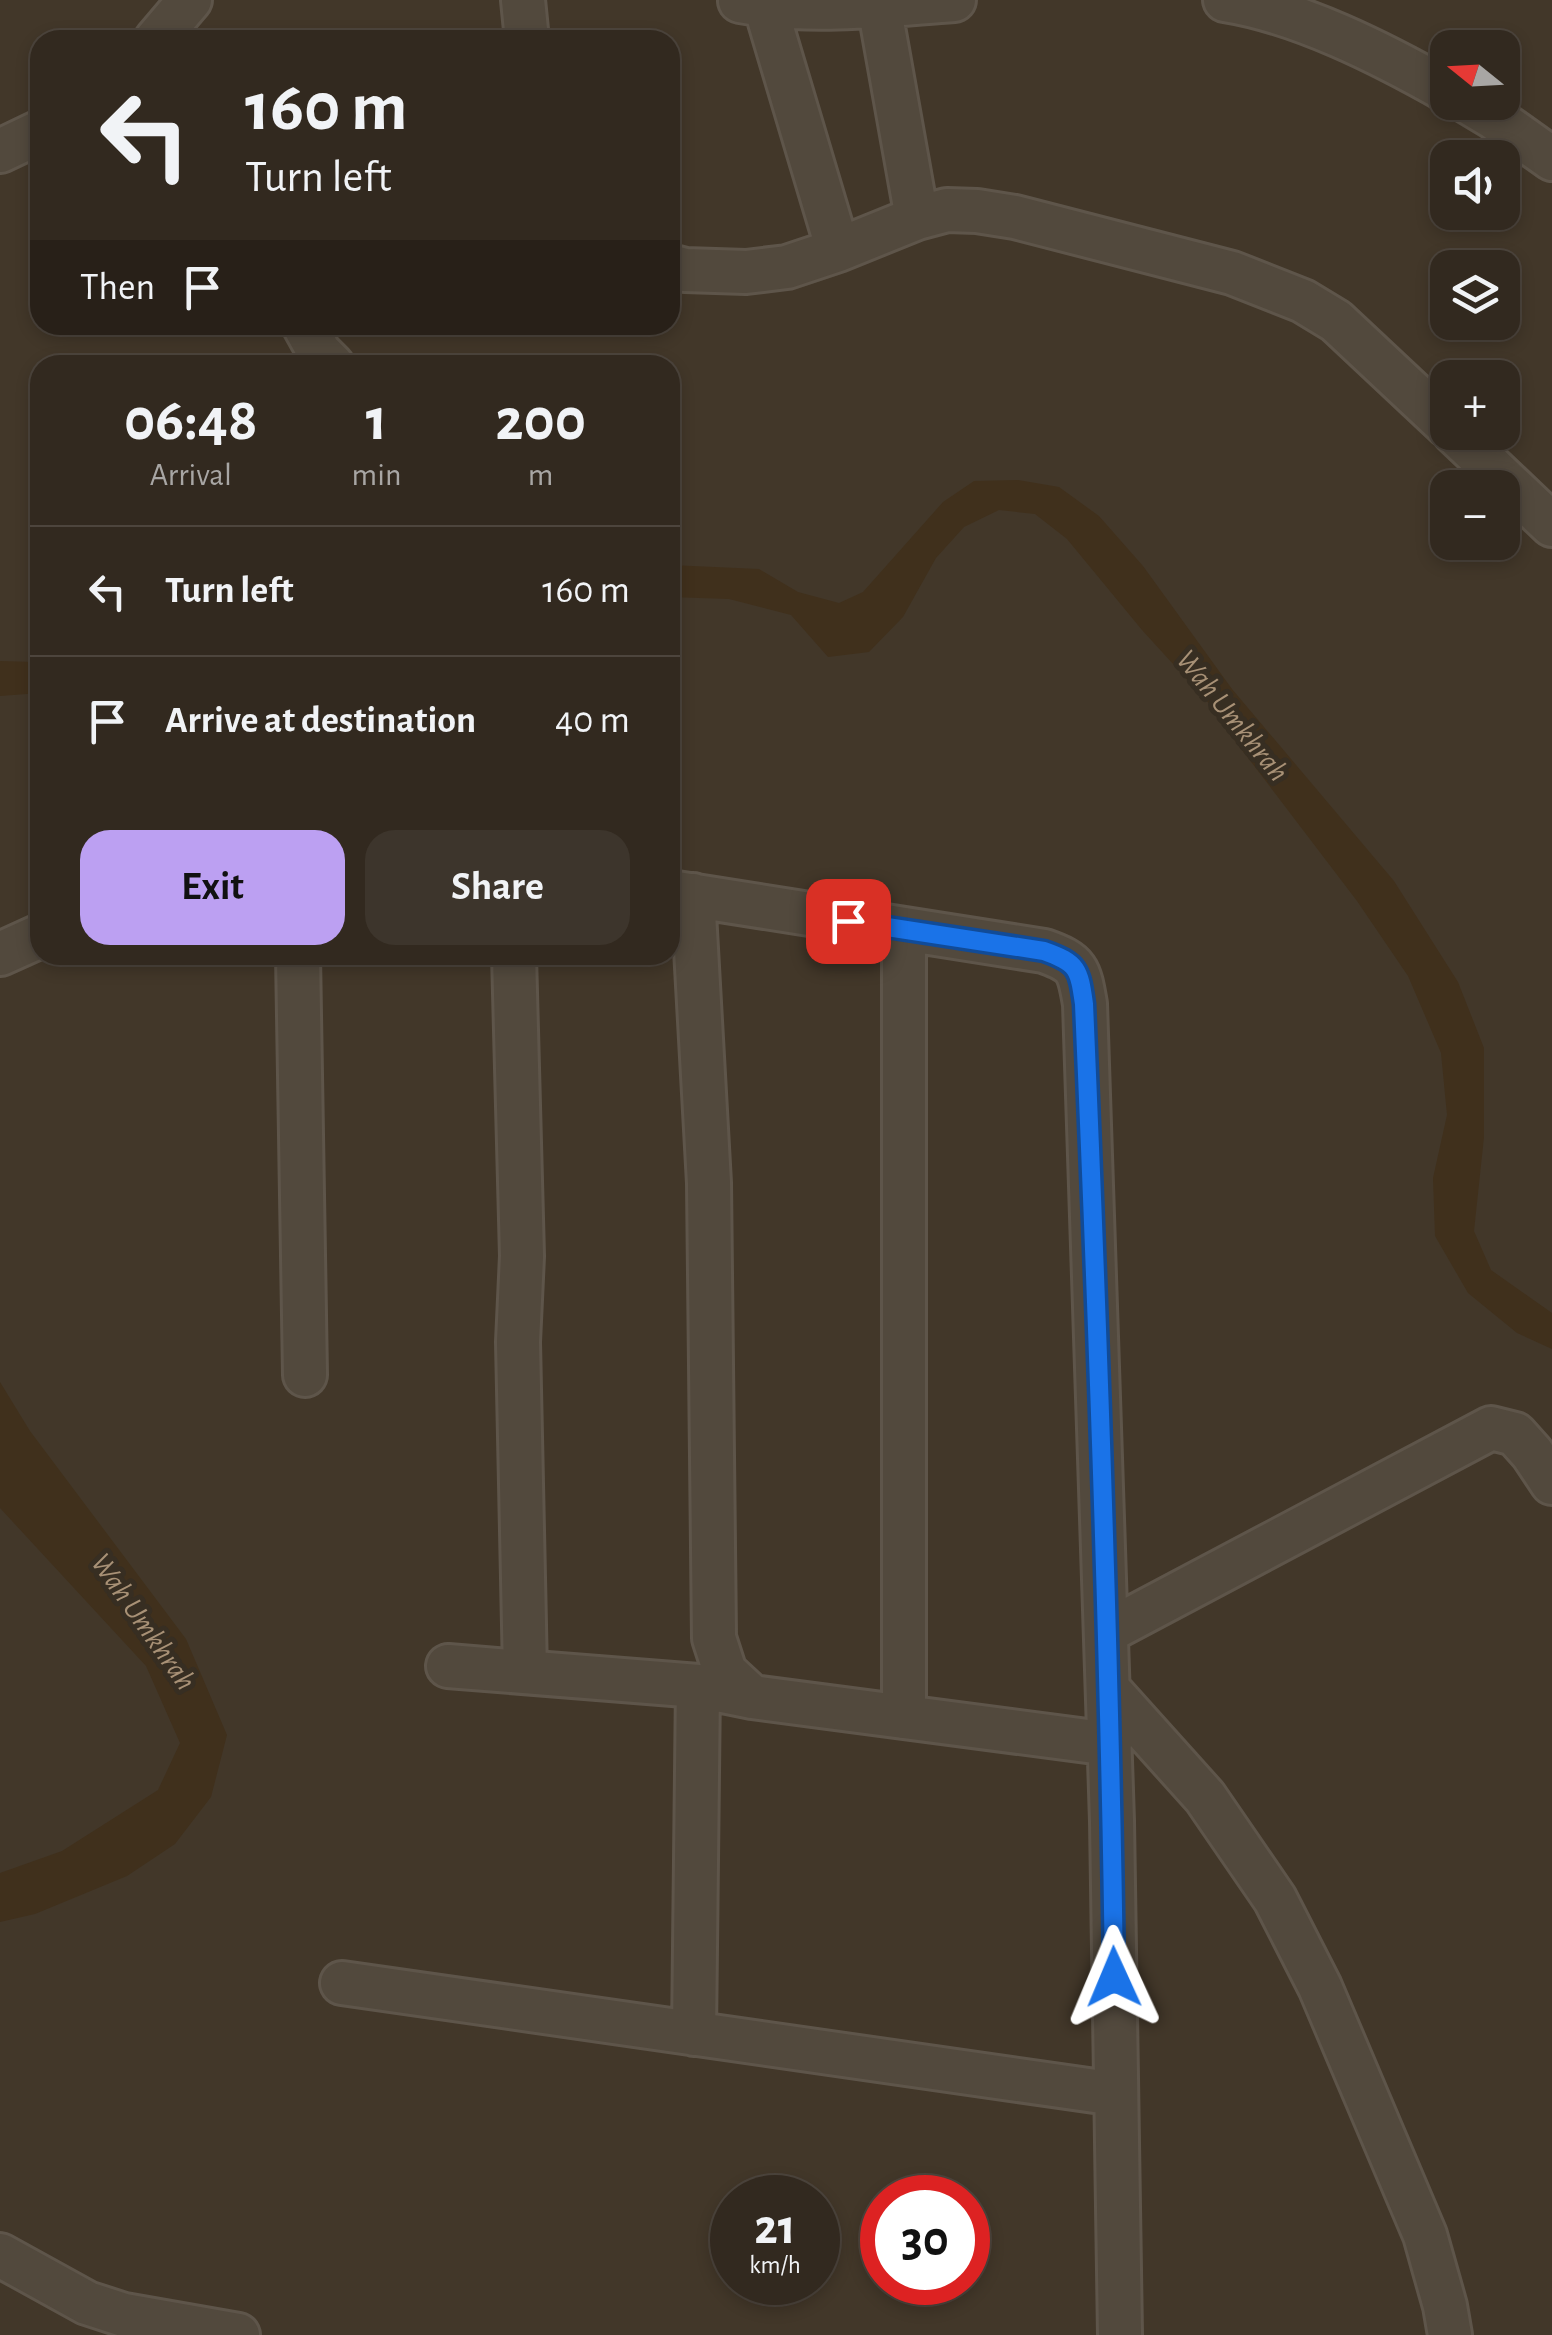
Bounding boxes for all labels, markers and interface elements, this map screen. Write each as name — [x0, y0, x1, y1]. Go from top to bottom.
north arrow — [1430, 30, 1520, 120]
map controls — [1430, 30, 1520, 560]
icon: left — [80, 70, 210, 200]
text: 160 m — [245, 73, 408, 143]
button: sound — [1430, 140, 1520, 230]
text: Turn left — [245, 155, 392, 200]
button: layers — [1430, 250, 1520, 340]
icon: arrive — [175, 260, 230, 315]
text: Then — [80, 269, 155, 307]
button: + — [1430, 360, 1520, 450]
text: 06:48 — [124, 391, 258, 451]
text: 1 — [366, 391, 387, 451]
text: 200 — [495, 391, 586, 451]
text: Arrival — [150, 459, 232, 491]
text: min — [352, 459, 401, 491]
text: m — [528, 459, 553, 491]
button: − — [1430, 470, 1520, 560]
icon: left — [80, 564, 135, 619]
text: Turn left — [165, 572, 293, 610]
text: 160 m — [542, 572, 630, 610]
water label: Wah Umkhrah — [1170, 645, 1294, 787]
icon: arrive — [80, 694, 135, 749]
text: Arrive at destination — [165, 702, 476, 740]
text: 40 m — [555, 702, 630, 740]
button: Exit — [80, 830, 345, 945]
button: Share — [365, 830, 630, 945]
pin — [806, 879, 891, 964]
icon: arrive — [821, 894, 876, 949]
water label: Wah Umkhrah — [85, 1548, 201, 1696]
position arrow — [1062, 1925, 1166, 2029]
speed limit sign: 30 — [860, 2175, 990, 2305]
text: 21 — [754, 2203, 796, 2253]
text: km/h — [749, 2253, 801, 2278]

